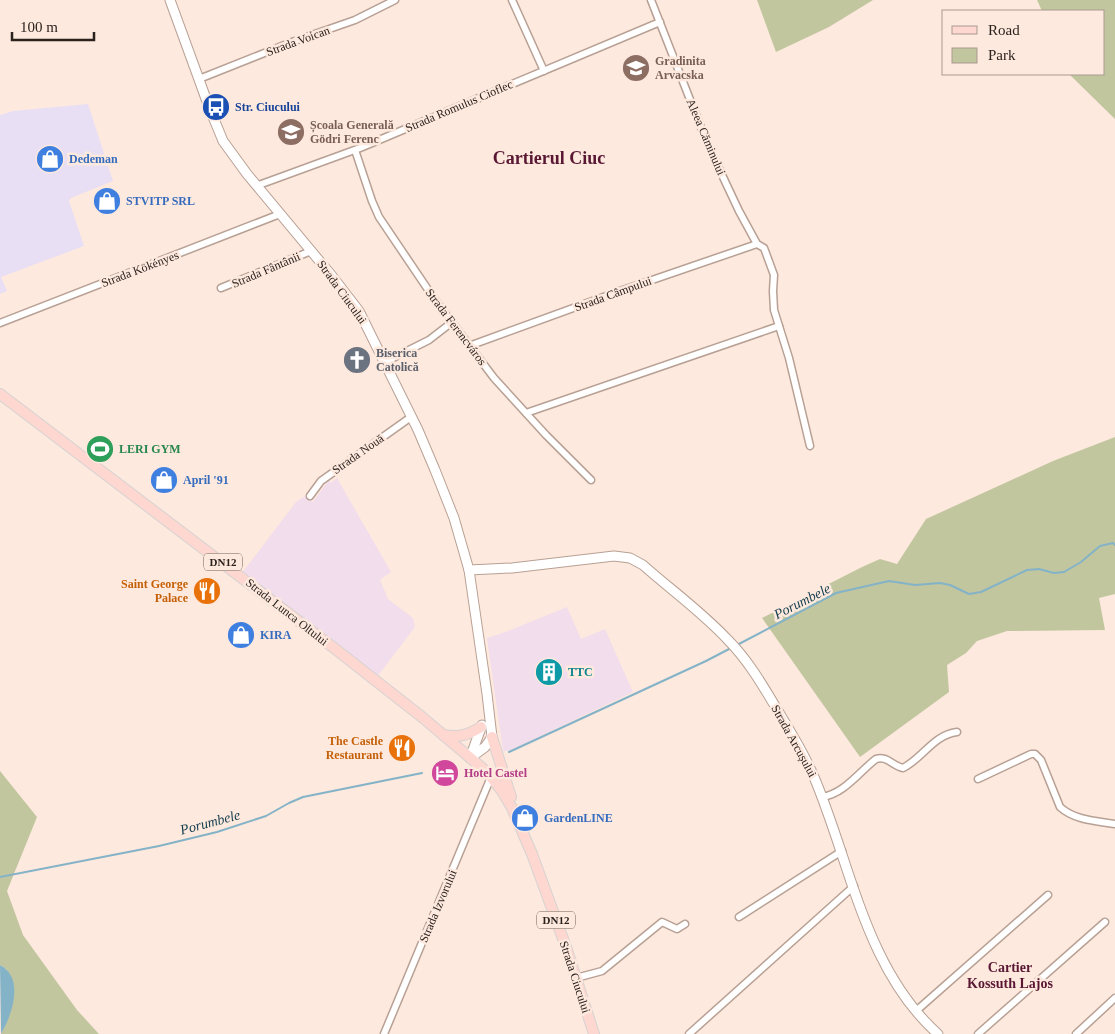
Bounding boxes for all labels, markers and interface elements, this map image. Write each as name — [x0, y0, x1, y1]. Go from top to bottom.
scale bar — [12, 10, 95, 42]
legend — [942, 10, 1105, 75]
text: 100 m — [20, 19, 58, 35]
text: Road — [988, 22, 1020, 38]
street label: Strada Voican — [264, 23, 332, 59]
text: Park — [988, 47, 1016, 63]
school or university icon: Gradinita Arvacska — [621, 53, 651, 83]
place label: Gradinita Arvacska — [655, 54, 706, 82]
street label: Strada Romulus Cioflec — [403, 77, 515, 135]
bus stop icon: Str. Ciucului — [201, 92, 231, 122]
street label: Aleea Căminului — [684, 97, 729, 178]
place label: Str. Ciucului — [235, 100, 301, 114]
school or university icon: Școala Generală Gödri Ferenc — [276, 117, 306, 147]
place label: Școala Generală Gödri Ferenc — [310, 118, 394, 146]
shop icon: Dedeman — [35, 144, 65, 174]
district label: Cartierul Ciuc — [493, 148, 605, 168]
place label: Dedeman — [69, 152, 118, 166]
shop icon: STVITP SRL — [92, 186, 122, 216]
place label: STVITP SRL — [126, 194, 195, 208]
street label: Strada Kökényes — [99, 248, 181, 290]
street label: Strada Fântânii — [230, 249, 303, 291]
street label: Strada Ciucului — [314, 258, 370, 327]
street label: Strada Câmpului — [573, 273, 654, 314]
street label: Strada Ferencváros — [423, 286, 490, 368]
church icon: Biserica Catolică — [342, 345, 372, 375]
place label: Biserica Catolică — [376, 346, 419, 374]
street label: Strada Nouă — [330, 431, 387, 477]
sports icon: LERI GYM — [85, 434, 115, 464]
place label: LERI GYM — [119, 442, 181, 456]
shop icon: April '91 — [149, 465, 179, 495]
place label: April '91 — [183, 473, 229, 487]
road number: DN12 — [204, 554, 242, 570]
restaurant icon: Saint George Palace — [192, 576, 222, 606]
street label: Strada Lunca Oltului — [243, 576, 331, 649]
place label: Saint George Palace — [121, 577, 189, 605]
water label: Porumbele — [771, 581, 833, 623]
shop icon: KIRA — [226, 620, 256, 650]
place label: KIRA — [260, 628, 292, 642]
building icon: TTC — [534, 657, 564, 687]
place label: TTC — [568, 665, 593, 679]
street label: Strada Arcușului — [768, 702, 820, 780]
restaurant icon: The Castle Restaurant — [387, 733, 417, 763]
place label: The Castle Restaurant — [326, 734, 384, 762]
hotel icon: Hotel Castel — [430, 758, 460, 788]
place label: Hotel Castel — [464, 766, 528, 780]
shop icon: GardenLINE — [510, 803, 540, 833]
water label: Porumbele — [178, 807, 242, 838]
place label: GardenLINE — [544, 811, 613, 825]
street label: Strada Izvorului — [416, 867, 460, 944]
road number: DN12 — [537, 912, 575, 928]
street label: Strada Ciucului — [557, 939, 593, 1015]
district label: Cartier Kossuth Lajos — [967, 960, 1054, 991]

